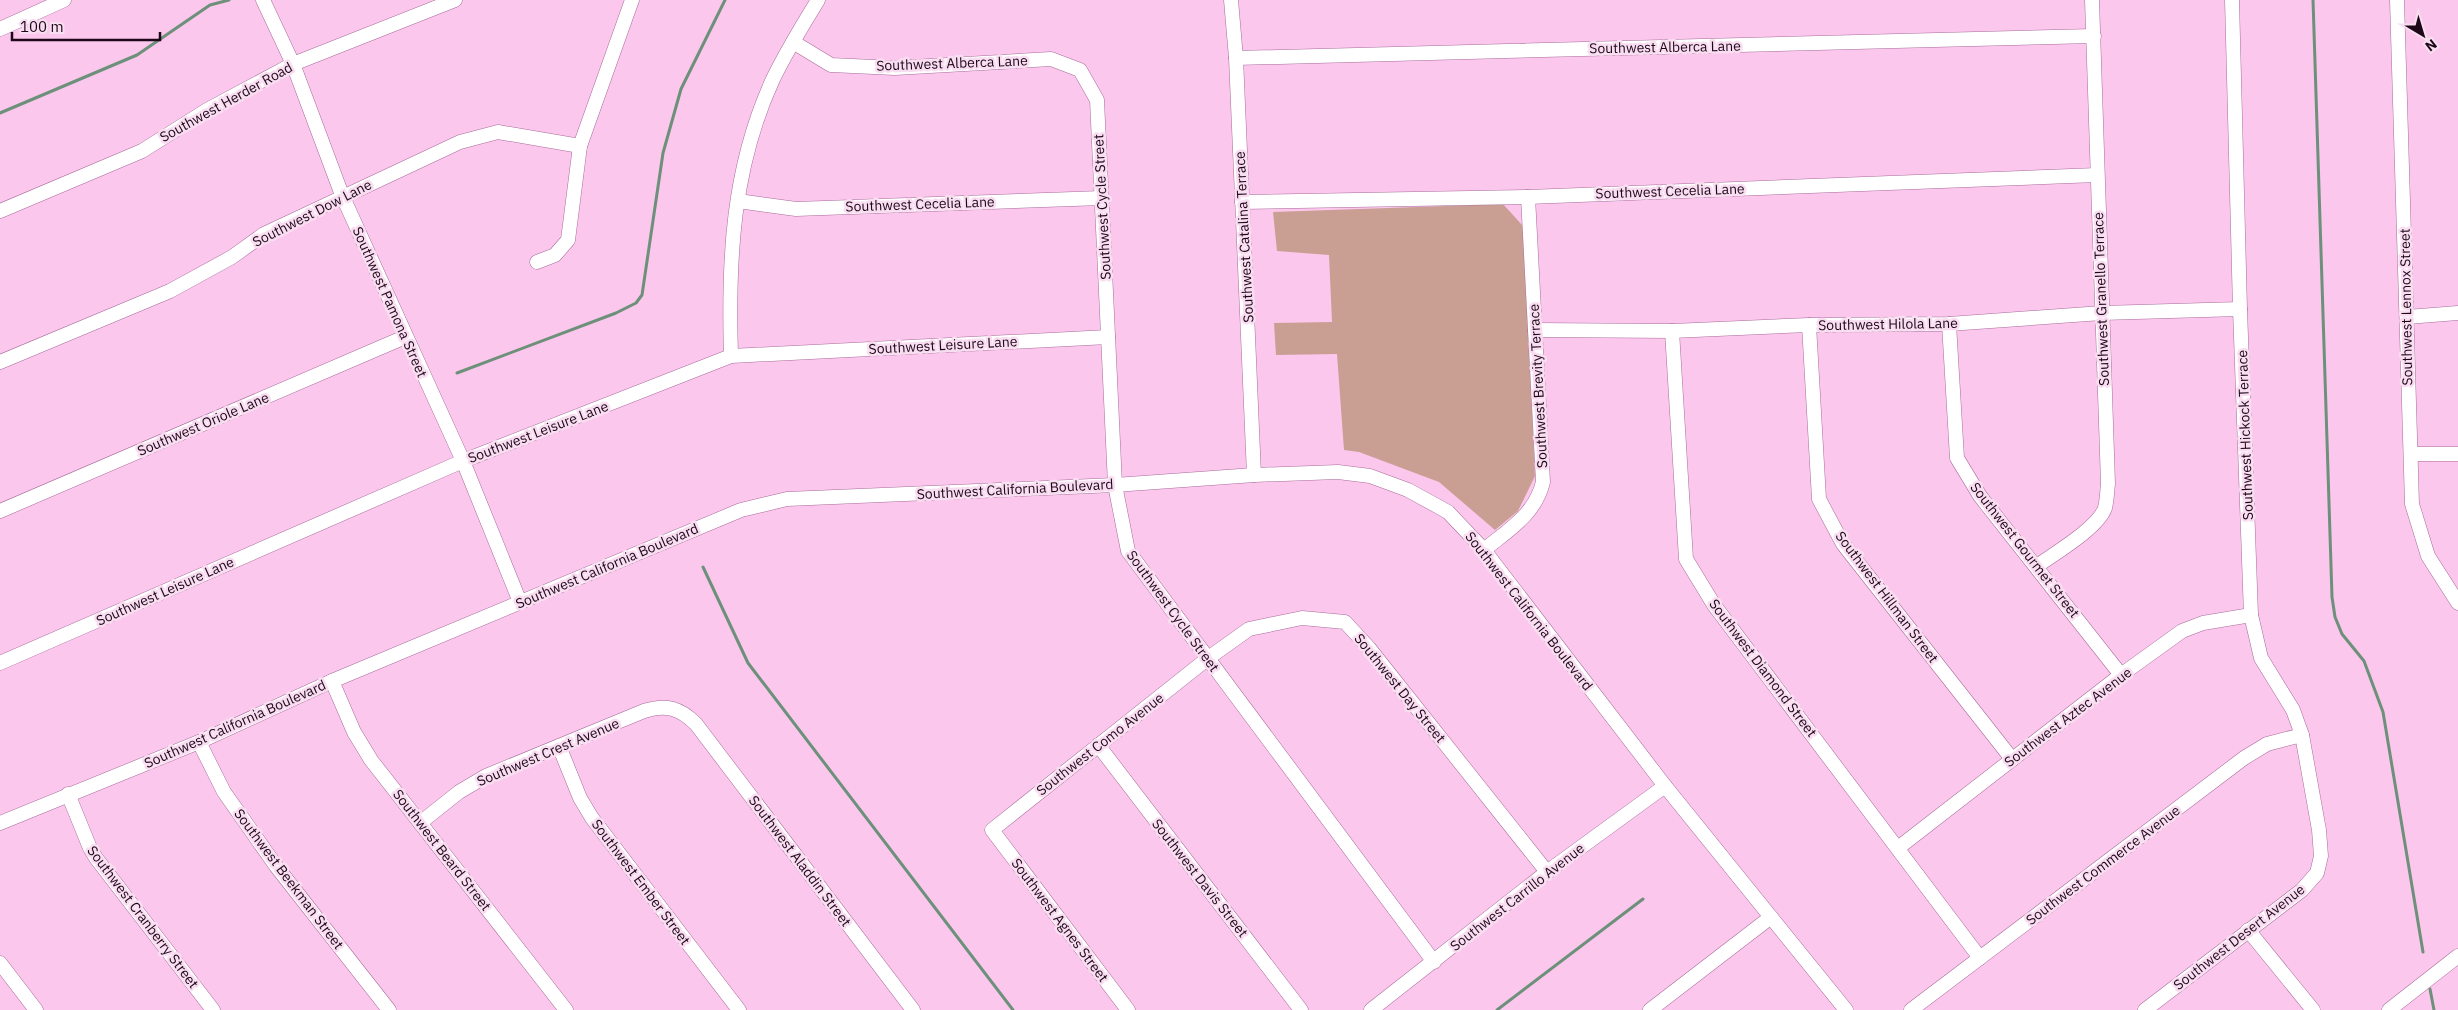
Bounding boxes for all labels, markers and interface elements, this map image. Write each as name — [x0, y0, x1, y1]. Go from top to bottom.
scale bar — [12, 10, 160, 42]
north arrow — [2398, 10, 2448, 60]
text: 100 m — [20, 17, 64, 36]
text: N — [2421, 35, 2441, 55]
street label: Southwest Alberca Lane — [1589, 37, 1741, 57]
street label: Southwest Alberca Lane — [876, 51, 1028, 75]
street label: Southwest Herder Road — [156, 58, 296, 146]
street label: Southwest Cycle Street — [1089, 134, 1115, 280]
street label: Southwest Catalina Terrace — [1231, 150, 1257, 323]
street label: Southwest Dow Lane — [249, 175, 375, 251]
street label: Southwest Cecelia Lane — [1595, 179, 1745, 203]
street label: Southwest Cecelia Lane — [845, 192, 995, 216]
street label: Southwest Granello Terrace — [2089, 212, 2113, 386]
street label: Southwest Pamona Street — [349, 224, 431, 380]
street label: Southwest Lennox Street — [2396, 228, 2416, 386]
street label: Southwest Brevity Terrace — [1525, 303, 1551, 469]
street label: Southwest Hilola Lane — [1818, 314, 1958, 334]
street label: Southwest Leisure Lane — [868, 332, 1018, 358]
street label: Southwest Hickock Terrace — [2233, 349, 2257, 520]
street label: Southwest Oriole Lane — [134, 388, 272, 460]
street label: Southwest Leisure Lane — [465, 397, 611, 467]
street label: Southwest California Boulevard — [916, 475, 1114, 503]
street label: Southwest Gourmet Street — [1966, 479, 2084, 621]
street label: Southwest California Boulevard — [513, 519, 701, 613]
street label: Southwest California Boulevard — [1461, 528, 1597, 694]
street label: Southwest Hillman Street — [1832, 528, 1942, 667]
street label: Southwest Cycle Street — [1123, 547, 1223, 675]
street label: Southwest Leisure Lane — [93, 552, 237, 630]
street label: Southwest Diamond Street — [1705, 595, 1821, 741]
street label: Southwest Day Street — [1350, 630, 1450, 746]
street label: Southwest Aztec Avenue — [2001, 663, 2136, 771]
street label: Southwest California Boulevard — [141, 676, 329, 772]
street label: Southwest Como Avenue — [1033, 688, 1168, 799]
street label: Southwest Crest Avenue — [474, 714, 622, 790]
street label: Southwest Beard Street — [389, 786, 495, 914]
street label: Southwest Aladdin Street — [745, 792, 855, 930]
street label: Southwest Commerce Avenue — [2022, 801, 2184, 929]
street label: Southwest Beekman Street — [230, 805, 348, 953]
street label: Southwest Ember Street — [588, 815, 694, 949]
street label: Southwest Davis Street — [1148, 815, 1252, 941]
street label: Southwest Carrillo Avenue — [1446, 839, 1588, 955]
street label: Southwest Cranberry Street — [83, 842, 203, 992]
street label: Southwest Agnes Street — [1008, 854, 1113, 986]
street label: Southwest Desert Avenue — [2170, 880, 2309, 994]

